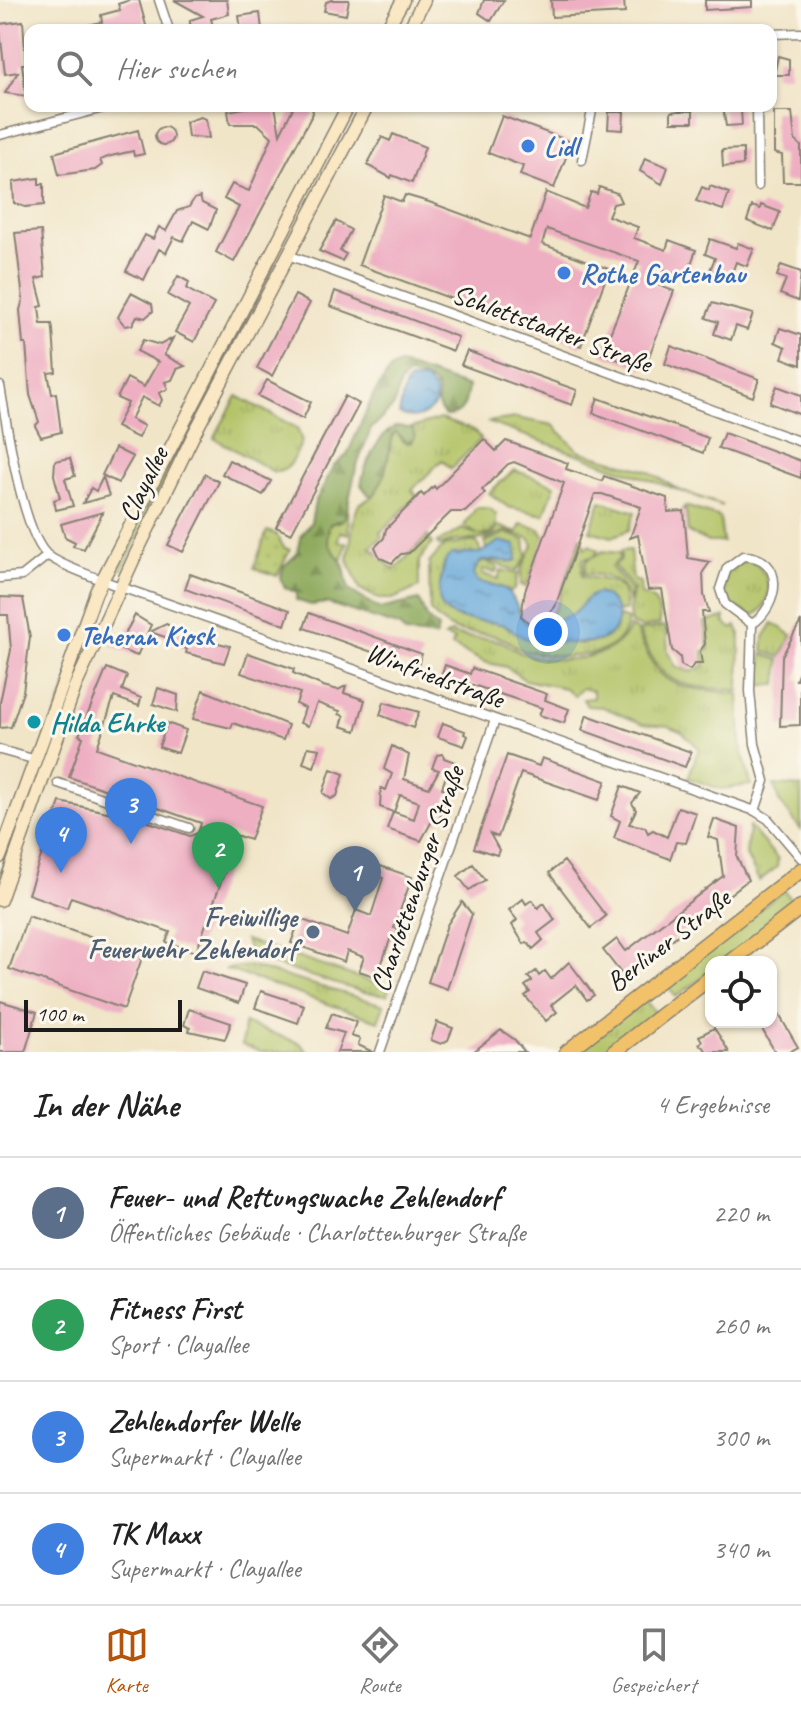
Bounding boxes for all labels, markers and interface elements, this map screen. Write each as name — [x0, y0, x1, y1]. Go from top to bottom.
search box — [24, 24, 777, 112]
icon: search — [52, 46, 96, 90]
text: Hier suchen — [116, 49, 236, 87]
place label: Lidl — [544, 129, 583, 164]
marker: Lidl — [519, 137, 537, 155]
place label: Rothe Gartenbau — [580, 256, 748, 291]
marker: Rothe Gartenbau — [555, 264, 573, 282]
street label: Schlettstadter Straße — [447, 276, 658, 381]
street label: Clayallee — [110, 439, 177, 527]
your location — [528, 612, 568, 652]
place label: Teheran Kiosk — [80, 618, 217, 653]
marker: Teheran Kiosk — [55, 626, 73, 644]
street label: Winfriedstraße — [362, 634, 510, 717]
place label: Hilda Ehrke — [50, 705, 167, 740]
marker: Hilda Ehrke — [25, 713, 43, 731]
street label: Charlottenburger Straße — [362, 760, 473, 996]
pin: 3 — [105, 778, 157, 844]
pin: 4 — [35, 807, 87, 873]
pin: 2 — [192, 822, 244, 888]
pin: 1 — [329, 846, 381, 912]
street label: Berliner Straße — [599, 880, 738, 999]
place label: Freiwillige Feuerwehr Zehlendorf — [88, 899, 304, 966]
marker: Freiwillige Feuerwehr Zehlendorf — [304, 923, 322, 941]
map controls — [705, 956, 777, 1028]
button: locate — [705, 956, 777, 1028]
scale bar — [24, 996, 182, 1032]
text: 100 m — [36, 1000, 83, 1028]
text: In der Nähe — [32, 1083, 178, 1126]
text: 4 Ergebnisse — [656, 1088, 769, 1121]
text: Feuer- und Rettungswache Zehlendorf — [108, 1178, 500, 1216]
text: 1 — [52, 1197, 64, 1230]
text: 220 m — [713, 1197, 769, 1230]
text: Öffentliches Gebäude · Charlottenburger Straße — [108, 1216, 525, 1249]
text: Fitness First — [108, 1290, 241, 1328]
text: 2 — [52, 1309, 64, 1342]
text: 260 m — [713, 1309, 769, 1342]
text: Sport · Clayallee — [108, 1328, 248, 1361]
text: Zehlendorfer Welle — [108, 1402, 299, 1440]
text: 3 — [52, 1421, 64, 1454]
text: 300 m — [713, 1421, 769, 1454]
text: Supermarkt · Clayallee — [108, 1440, 301, 1473]
text: TK Maxx — [108, 1514, 200, 1552]
text: 4 — [52, 1533, 64, 1566]
text: 340 m — [713, 1533, 769, 1566]
text: Supermarkt · Clayallee — [108, 1552, 301, 1585]
tab: Karte — [105, 1623, 149, 1699]
tab: Route — [358, 1623, 402, 1699]
tab: Gespeichert — [611, 1623, 696, 1699]

